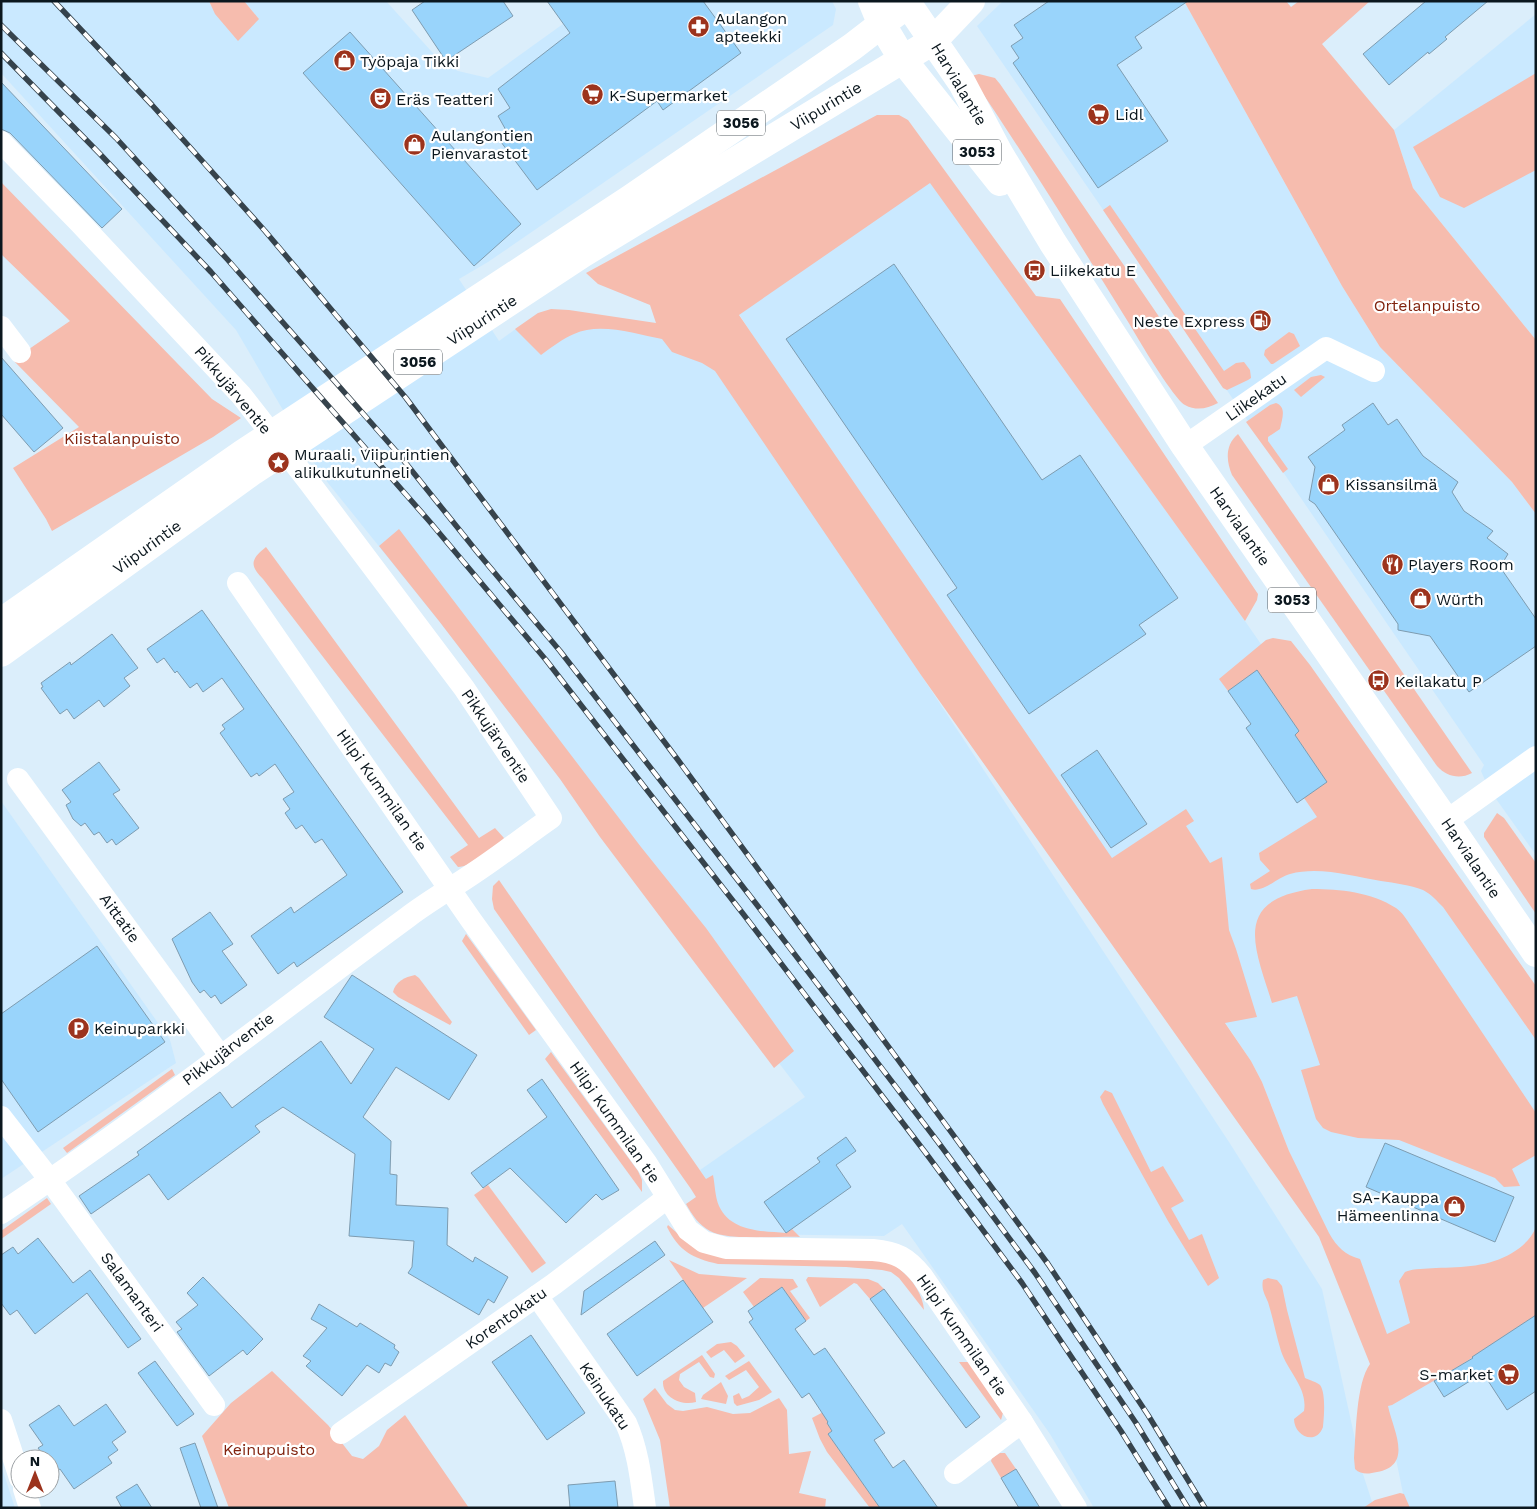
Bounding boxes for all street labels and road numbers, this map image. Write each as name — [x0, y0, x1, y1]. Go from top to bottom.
street label: Harvialantie — [927, 39, 991, 129]
street label: Viipurintie — [787, 77, 865, 135]
road number: 3056 — [717, 110, 765, 136]
road number: 3053 — [953, 140, 1001, 164]
street label: Viipurintie — [443, 290, 521, 350]
street label: Pikkujärventie — [191, 342, 275, 438]
road number: 3056 — [394, 350, 442, 374]
street label: Liikekatu — [1222, 369, 1290, 425]
street label: Harvialantie — [1206, 483, 1274, 569]
street label: Viipurintie — [109, 516, 185, 578]
road number: 3053 — [1268, 588, 1316, 612]
street label: Pikkujärventie — [458, 685, 534, 787]
street label: Hilpi Kummilan tie — [333, 725, 431, 855]
street label: Harvialantie — [1437, 814, 1505, 902]
street label: Aittatie — [96, 890, 144, 946]
street label: Pikkujärventie — [179, 1008, 277, 1090]
street label: Hilpi Kummilan tie — [566, 1057, 664, 1187]
street label: Salamanteri — [97, 1248, 167, 1336]
street label: Hilpi Kummilan tie — [913, 1270, 1011, 1400]
street label: Korentokatu — [462, 1283, 550, 1353]
street label: Keinukatu — [576, 1359, 634, 1433]

